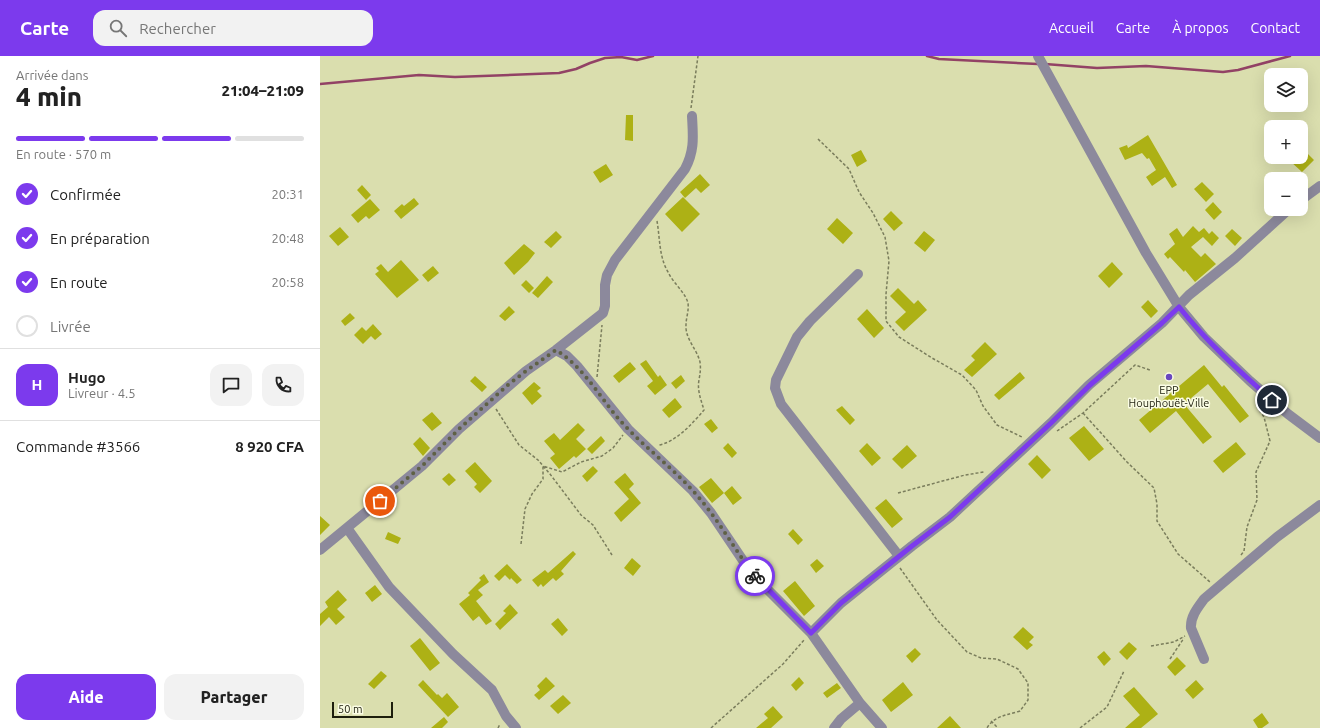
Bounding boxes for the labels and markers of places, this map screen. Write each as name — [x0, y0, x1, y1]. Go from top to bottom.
marker: EPP Houphouët-Ville — [1164, 372, 1174, 382]
pin — [1255, 383, 1289, 417]
place label: EPP Houphouët-Ville — [1129, 384, 1209, 409]
pin — [363, 484, 397, 518]

